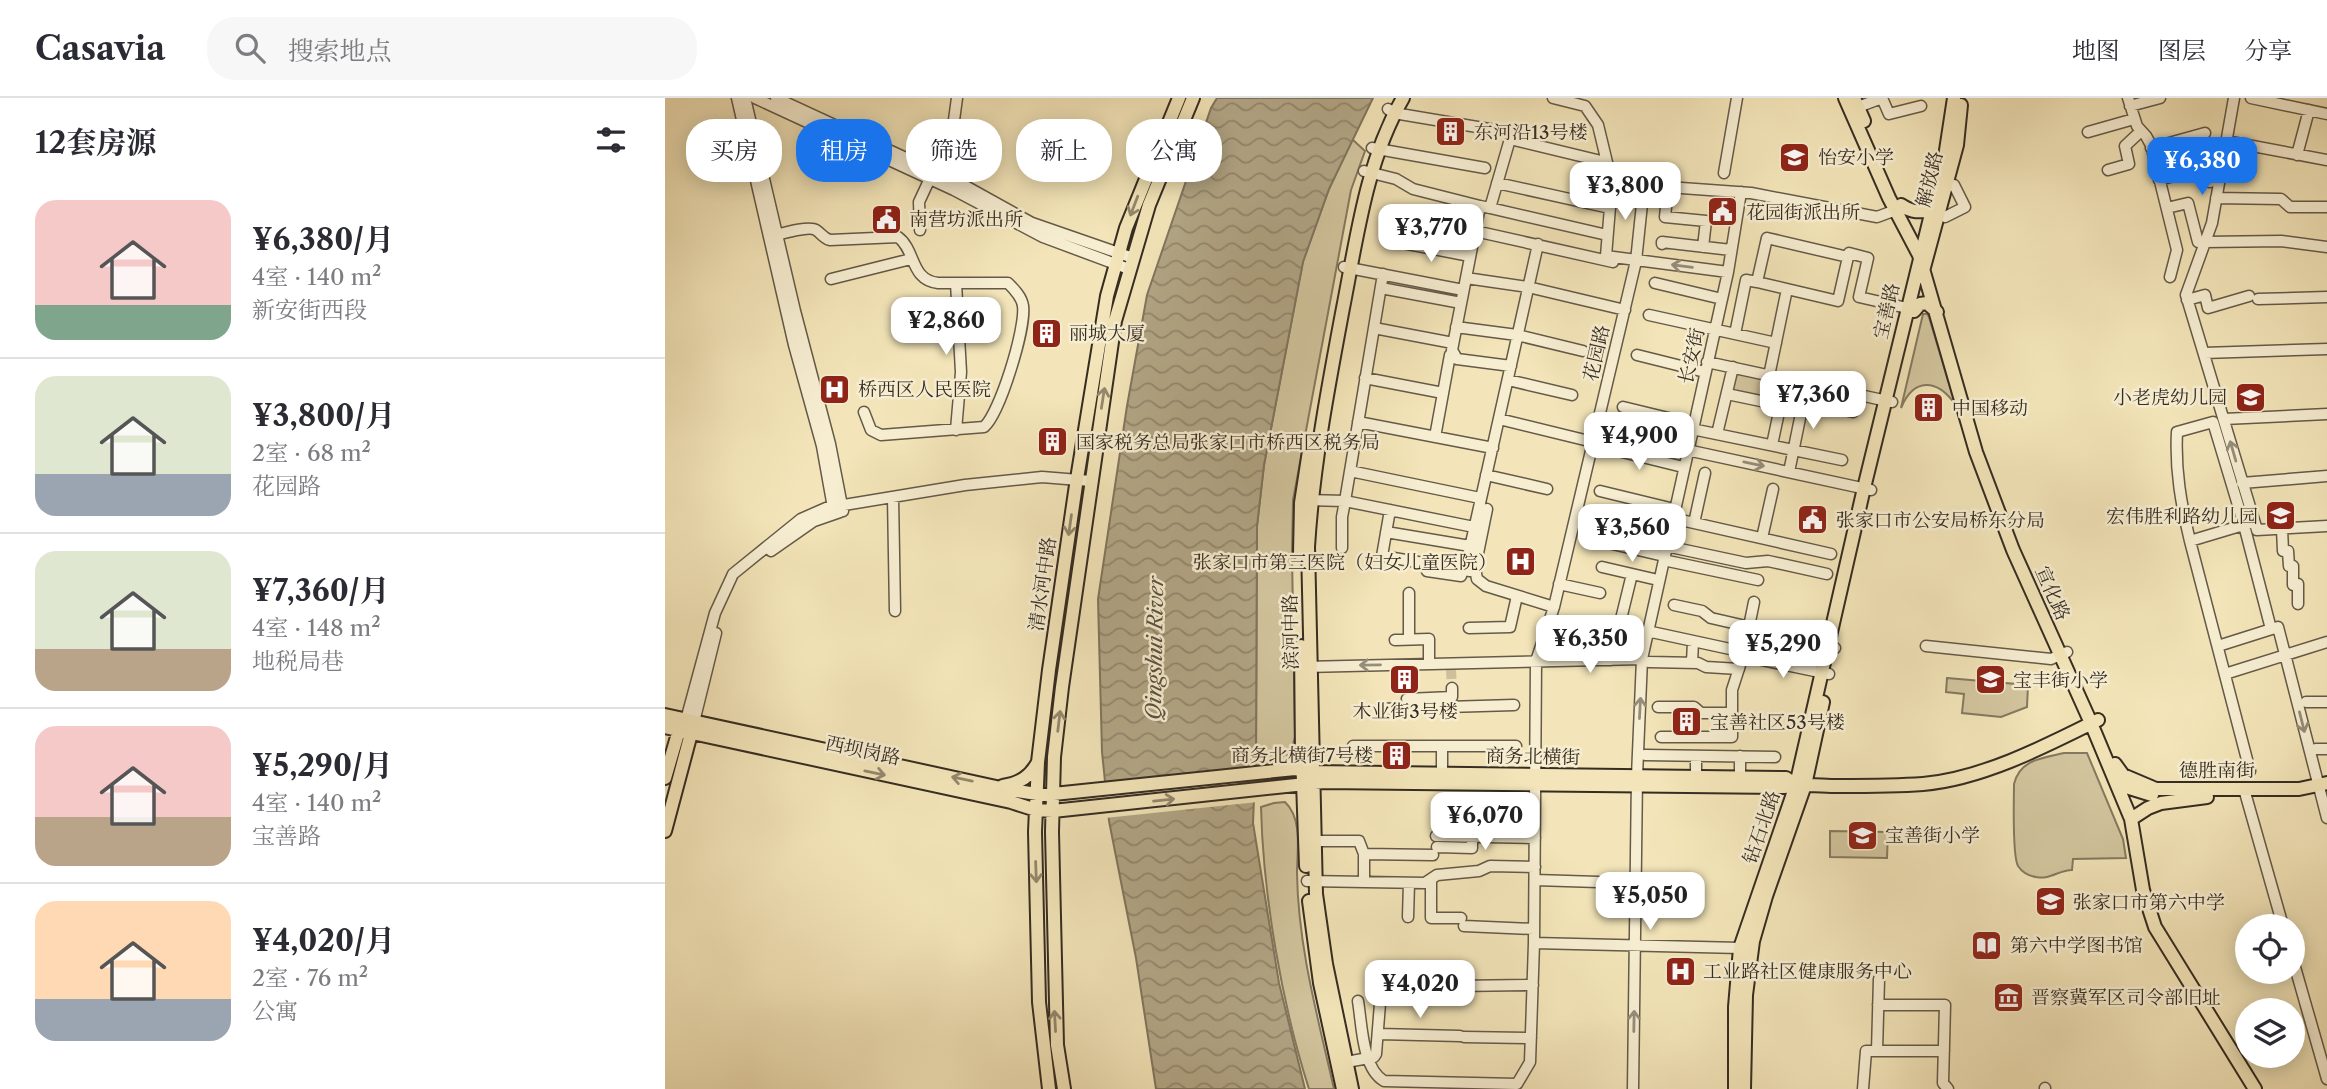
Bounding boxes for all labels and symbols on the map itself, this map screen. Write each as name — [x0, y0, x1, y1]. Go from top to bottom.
building icon: 东河沿13号楼 — [1434, 115, 1468, 149]
place label: 东河沿13号楼 — [1474, 121, 1587, 144]
pin: ¥6,380 — [2145, 138, 2259, 197]
school or university icon: 怡安小学 — [1778, 140, 1812, 174]
place label: 怡安小学 — [1818, 146, 1894, 169]
street label: 解放路 — [1911, 149, 1948, 210]
pin: ¥3,800 — [1568, 162, 1682, 222]
one-way arrow — [1127, 195, 1140, 217]
public building icon: 花园街派出所 — [1706, 195, 1740, 229]
place label: 花园街派出所 — [1746, 201, 1860, 224]
public building icon: 南营坊派出所 — [869, 202, 903, 236]
pin: ¥3,770 — [1374, 204, 1488, 264]
place label: 南营坊派出所 — [909, 208, 1023, 231]
one-way arrow — [1671, 260, 1694, 273]
street label: 宝善路 — [1869, 281, 1904, 341]
pin: ¥2,860 — [889, 298, 1003, 357]
building icon: 丽城大厦 — [1029, 316, 1063, 350]
place label: 丽城大厦 — [1069, 322, 1145, 345]
street label: 花园路 — [1579, 323, 1614, 383]
street label: 长安街 — [1674, 326, 1709, 386]
hospital icon: 桥西区人民医院 — [818, 372, 852, 406]
pin: ¥7,360 — [1756, 372, 1870, 431]
place label: 桥西区人民医院 — [858, 378, 991, 401]
school or university icon: 小老虎幼儿园 — [2233, 380, 2267, 414]
place label: 小老虎幼儿园 — [2113, 386, 2227, 409]
one-way arrow — [1097, 388, 1110, 410]
building icon: 中国移动 — [1912, 391, 1946, 425]
place label: 中国移动 — [1952, 397, 2028, 420]
pin: ¥4,900 — [1582, 412, 1696, 472]
building icon: 国家税务总局张家口市桥西区税务局 — [1036, 425, 1070, 459]
place label: 国家税务总局张家口市桥西区税务局 — [1076, 431, 1380, 454]
one-way arrow — [2226, 440, 2239, 462]
one-way arrow — [1742, 458, 1765, 472]
school or university icon: 宏伟胜利路幼儿园 — [2264, 499, 2298, 533]
public building icon: 张家口市公安局桥东分局 — [1796, 503, 1830, 537]
pin: ¥3,560 — [1575, 504, 1689, 564]
place label: 宏伟胜利路幼儿园 — [2106, 505, 2258, 528]
place label: 张家口市公安局桥东分局 — [1836, 509, 2045, 532]
one-way arrow — [1063, 513, 1076, 536]
street label: 清水河中路 — [1024, 535, 1060, 633]
hospital icon: 张家口市第三医院（妇女儿童医院） — [1503, 545, 1537, 579]
place label: 张家口市第三医院（妇女儿童医院） — [1193, 551, 1497, 574]
street label: 宣化路 — [2030, 562, 2075, 624]
water label: Qingshui River — [1141, 575, 1168, 720]
street label: 滨河中路 — [1278, 594, 1303, 670]
pin: ¥6,350 — [1533, 616, 1647, 675]
pin: ¥5,290 — [1726, 620, 1840, 680]
one-way arrow — [1359, 658, 1382, 672]
building icon: 木业街3号楼 — [1388, 663, 1422, 697]
school or university icon: 宝丰街小学 — [1973, 663, 2007, 697]
place label: 宝丰街小学 — [2013, 669, 2108, 692]
one-way arrow — [1634, 697, 1647, 720]
place label: 木业街3号楼 — [1352, 700, 1458, 723]
building icon: 宝善社区53号楼 — [1670, 705, 1704, 739]
one-way arrow — [1052, 710, 1065, 733]
one-way arrow — [2296, 710, 2309, 733]
place label: 宝善社区53号楼 — [1710, 711, 1845, 734]
street label: 西坝岗路 — [823, 731, 902, 770]
building icon: 商务北横街7号楼 — [1379, 738, 1413, 772]
place label: 商务北横街7号楼 — [1231, 744, 1373, 767]
street label: 商务北横街 — [1485, 744, 1581, 769]
street label: 德胜南街 — [2179, 759, 2255, 782]
one-way arrow — [863, 766, 886, 780]
one-way arrow — [951, 772, 974, 786]
street label: 钻石北路 — [1738, 787, 1785, 867]
pin: ¥6,070 — [1428, 792, 1542, 852]
one-way arrow — [1152, 793, 1175, 806]
school or university icon: 宝善街小学 — [1845, 818, 1879, 852]
place label: 宝善街小学 — [1885, 824, 1980, 847]
one-way arrow — [1029, 861, 1043, 884]
pin: ¥5,050 — [1593, 872, 1707, 932]
school or university icon: 张家口市第六中学 — [2033, 885, 2067, 919]
place label: 张家口市第六中学 — [2073, 891, 2225, 914]
library icon: 第六中学图书馆 — [1970, 928, 2004, 962]
place label: 第六中学图书馆 — [2010, 934, 2143, 957]
hospital icon: 工业路社区健康服务中心 — [1663, 954, 1697, 988]
pin: ¥4,020 — [1363, 960, 1477, 1020]
place label: 工业路社区健康服务中心 — [1703, 960, 1912, 983]
museum icon: 晋察冀军区司令部旧址 — [1991, 980, 2025, 1014]
place label: 晋察冀军区司令部旧址 — [2031, 986, 2221, 1009]
one-way arrow — [1049, 1010, 1062, 1033]
one-way arrow — [1627, 1010, 1640, 1033]

